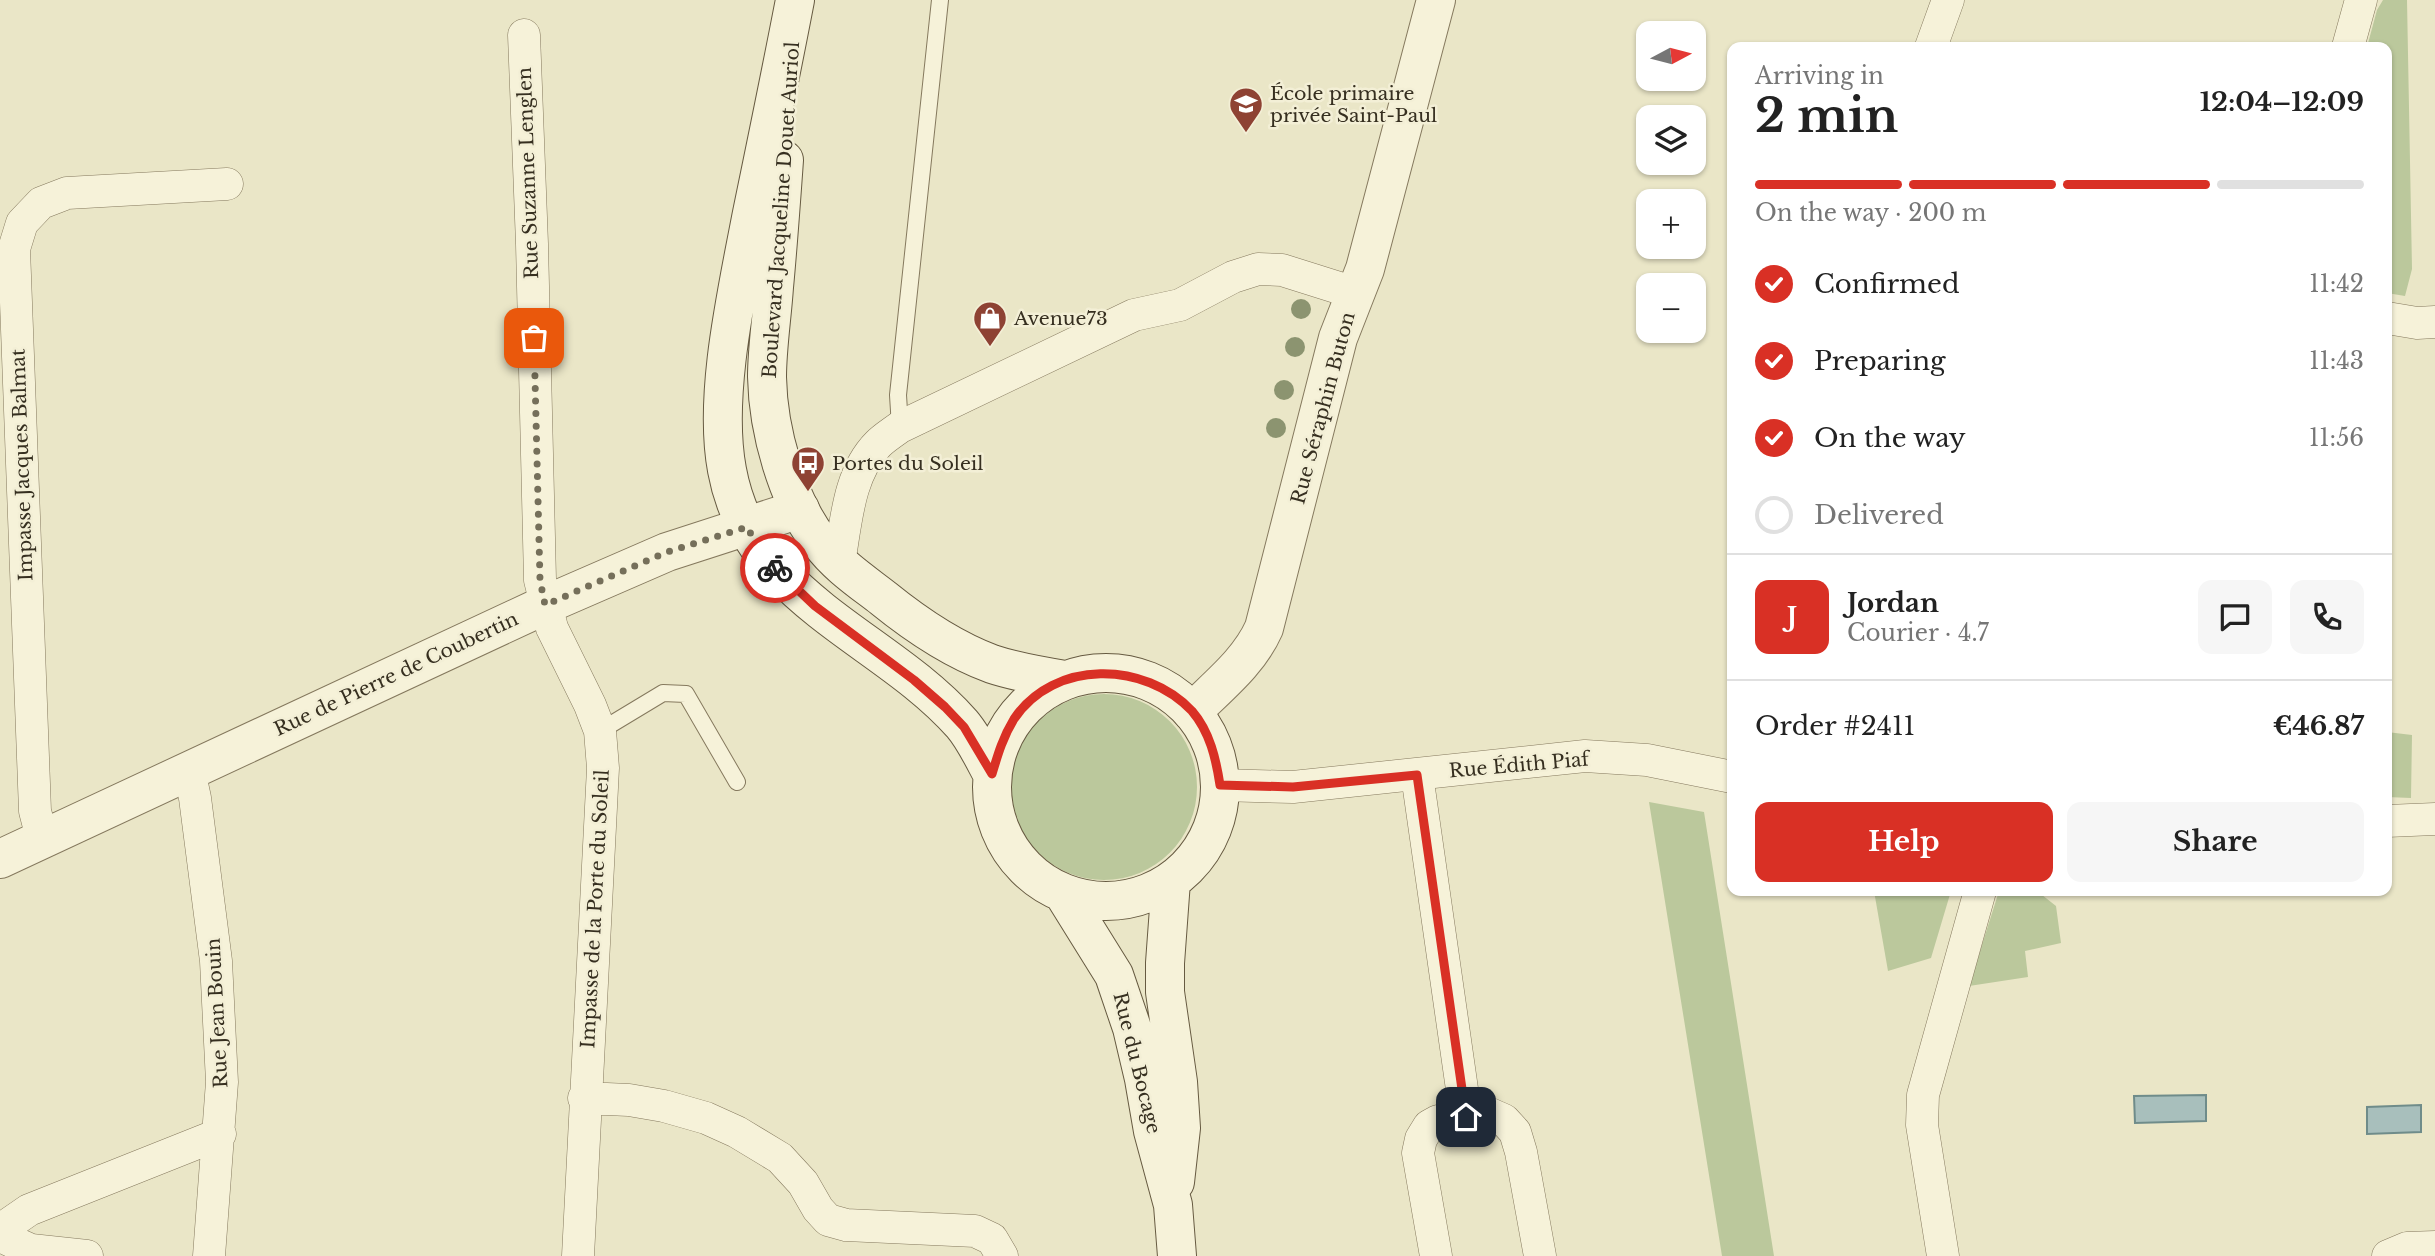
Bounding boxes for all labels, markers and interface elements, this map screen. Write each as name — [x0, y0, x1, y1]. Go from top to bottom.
north arrow — [1636, 21, 1706, 91]
map controls — [1636, 21, 1706, 343]
street label: Boulevard Jacqueline Douet Auriol — [758, 41, 804, 379]
text: Arriving in — [1755, 62, 1884, 90]
street label: Rue Suzanne Lenglen — [513, 67, 543, 279]
place label: École primaire privée Saint-Paul — [1270, 82, 1437, 127]
school or university icon: École primaire privée Saint-Paul — [1227, 85, 1265, 134]
text: 12:04–12:09 — [2200, 86, 2364, 118]
text: 2 min — [1755, 87, 1898, 144]
button: layers — [1636, 105, 1706, 175]
button: + — [1636, 189, 1706, 259]
text: On the way · 200 m — [1755, 199, 1987, 227]
icon: check — [1755, 265, 1793, 303]
text: Confirmed — [1814, 268, 1959, 300]
text: 11:42 — [2309, 270, 2364, 298]
button: − — [1636, 273, 1706, 343]
shop icon: Avenue73 — [971, 299, 1009, 348]
place label: Avenue73 — [1013, 307, 1108, 330]
pin — [504, 308, 564, 368]
street label: Rue Séraphin Buton — [1286, 310, 1360, 506]
icon: bag — [515, 319, 553, 357]
icon: check — [1755, 342, 1793, 380]
text: Preparing — [1814, 345, 1946, 377]
text: 11:43 — [2309, 347, 2364, 375]
street label: Impasse Jacques Balmat — [6, 348, 38, 582]
icon: check — [1755, 419, 1793, 457]
text: On the way — [1814, 422, 1966, 454]
text: 11:56 — [2309, 424, 2364, 452]
bus stop icon: Portes du Soleil — [789, 444, 827, 493]
place label: Portes du Soleil — [832, 452, 984, 475]
text: Delivered — [1814, 499, 1944, 531]
courier — [740, 533, 810, 603]
icon: bike — [756, 549, 794, 587]
button: chat — [2198, 580, 2272, 654]
button: phone — [2290, 580, 2364, 654]
text: Jordan — [1847, 587, 1939, 619]
text: J — [1787, 601, 1797, 633]
street label: Rue de Pierre de Coubertin — [270, 607, 522, 741]
text: Courier · 4.7 — [1847, 619, 1989, 647]
text: Order #2411 — [1755, 710, 1915, 742]
text: €46.87 — [2273, 710, 2364, 742]
street label: Rue Édith Piaf — [1448, 747, 1592, 783]
street label: Impasse de la Porte du Soleil — [576, 769, 614, 1049]
button: Help — [1755, 802, 2053, 882]
button: Share — [2067, 802, 2364, 882]
street label: Rue Jean Bouin — [202, 937, 232, 1089]
street label: Rue du Bocage — [1108, 990, 1166, 1136]
pin — [1436, 1087, 1496, 1147]
icon: home — [1447, 1098, 1485, 1136]

